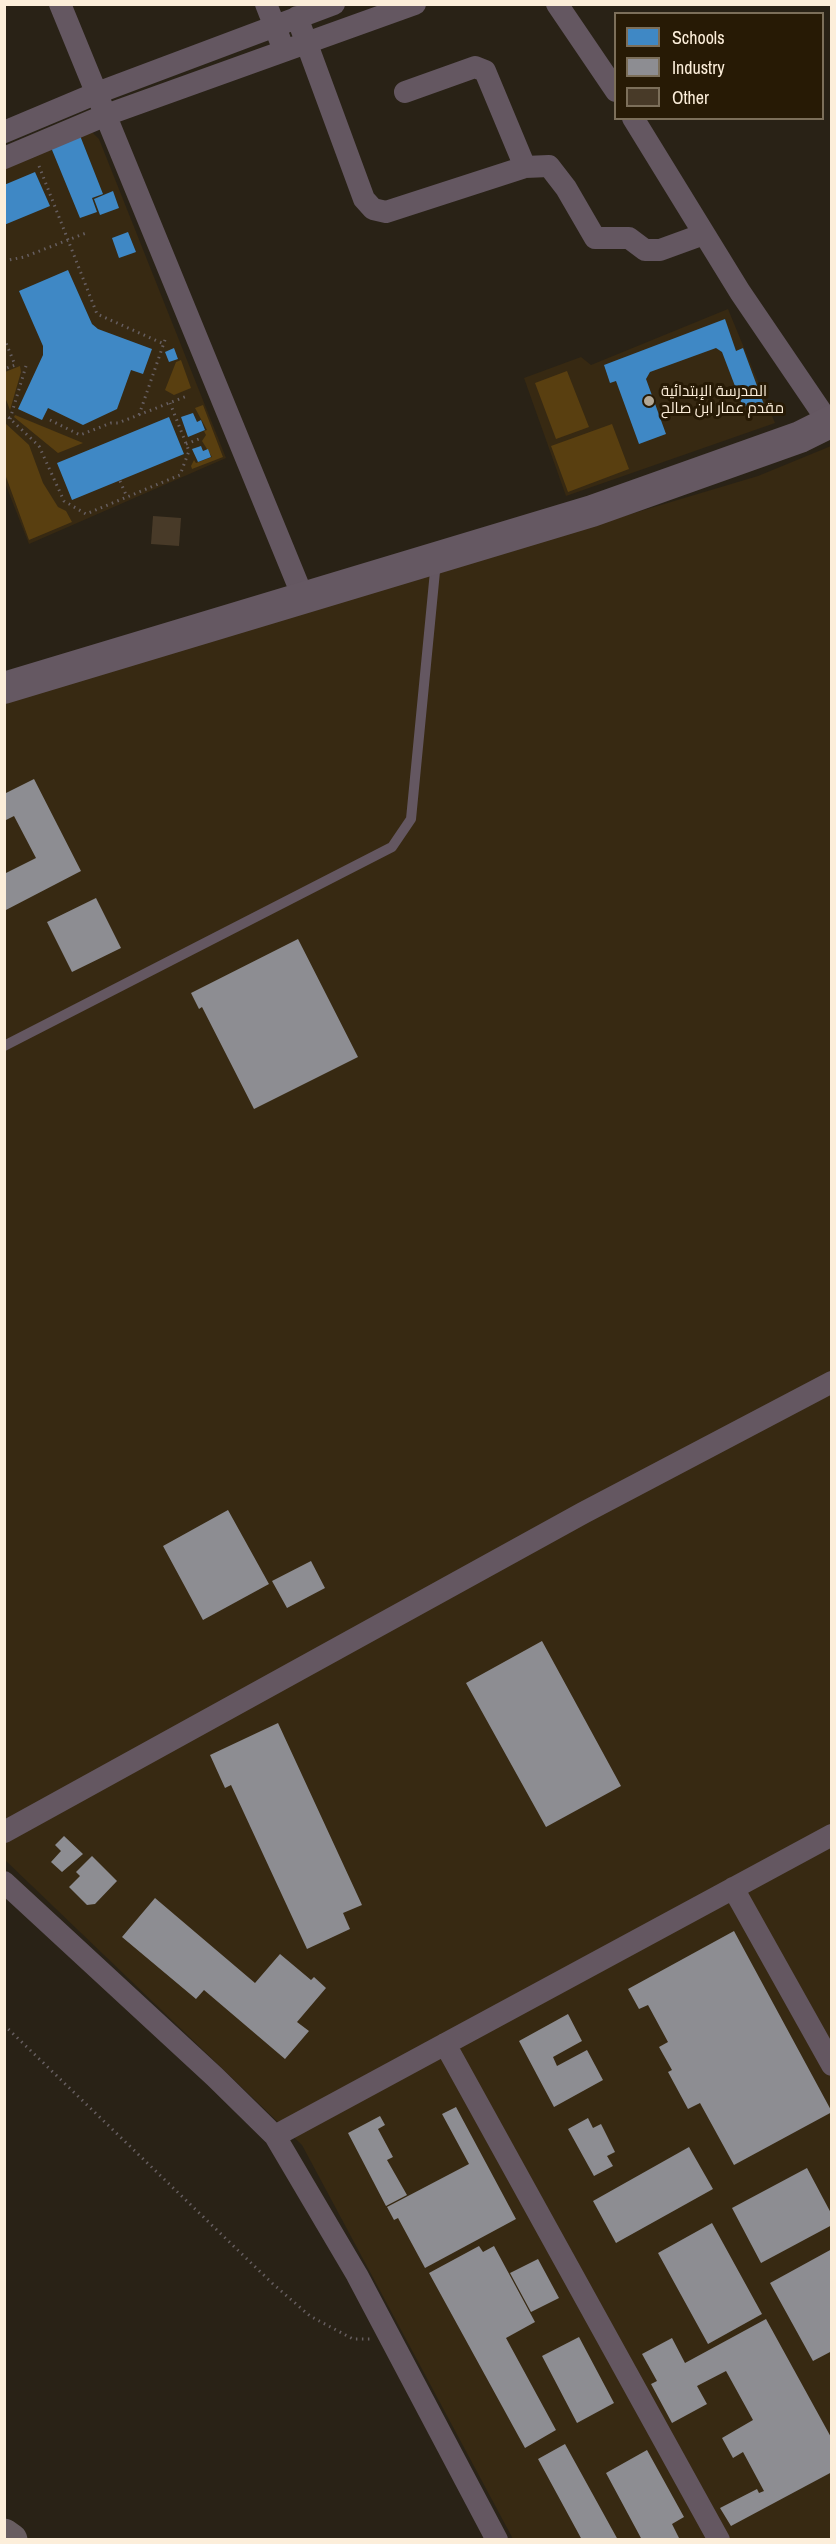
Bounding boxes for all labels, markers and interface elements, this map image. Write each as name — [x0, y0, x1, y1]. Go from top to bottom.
legend — [614, 12, 824, 120]
text: Schools — [672, 25, 725, 50]
text: Industry — [672, 55, 725, 80]
text: Other — [672, 85, 709, 110]
place label: المدرسة الإبتدائية مقدم عمار ابن صالح — [661, 383, 784, 418]
marker: المدرسة الإبتدائية مقدم عمار ابن صالح — [642, 394, 656, 408]

